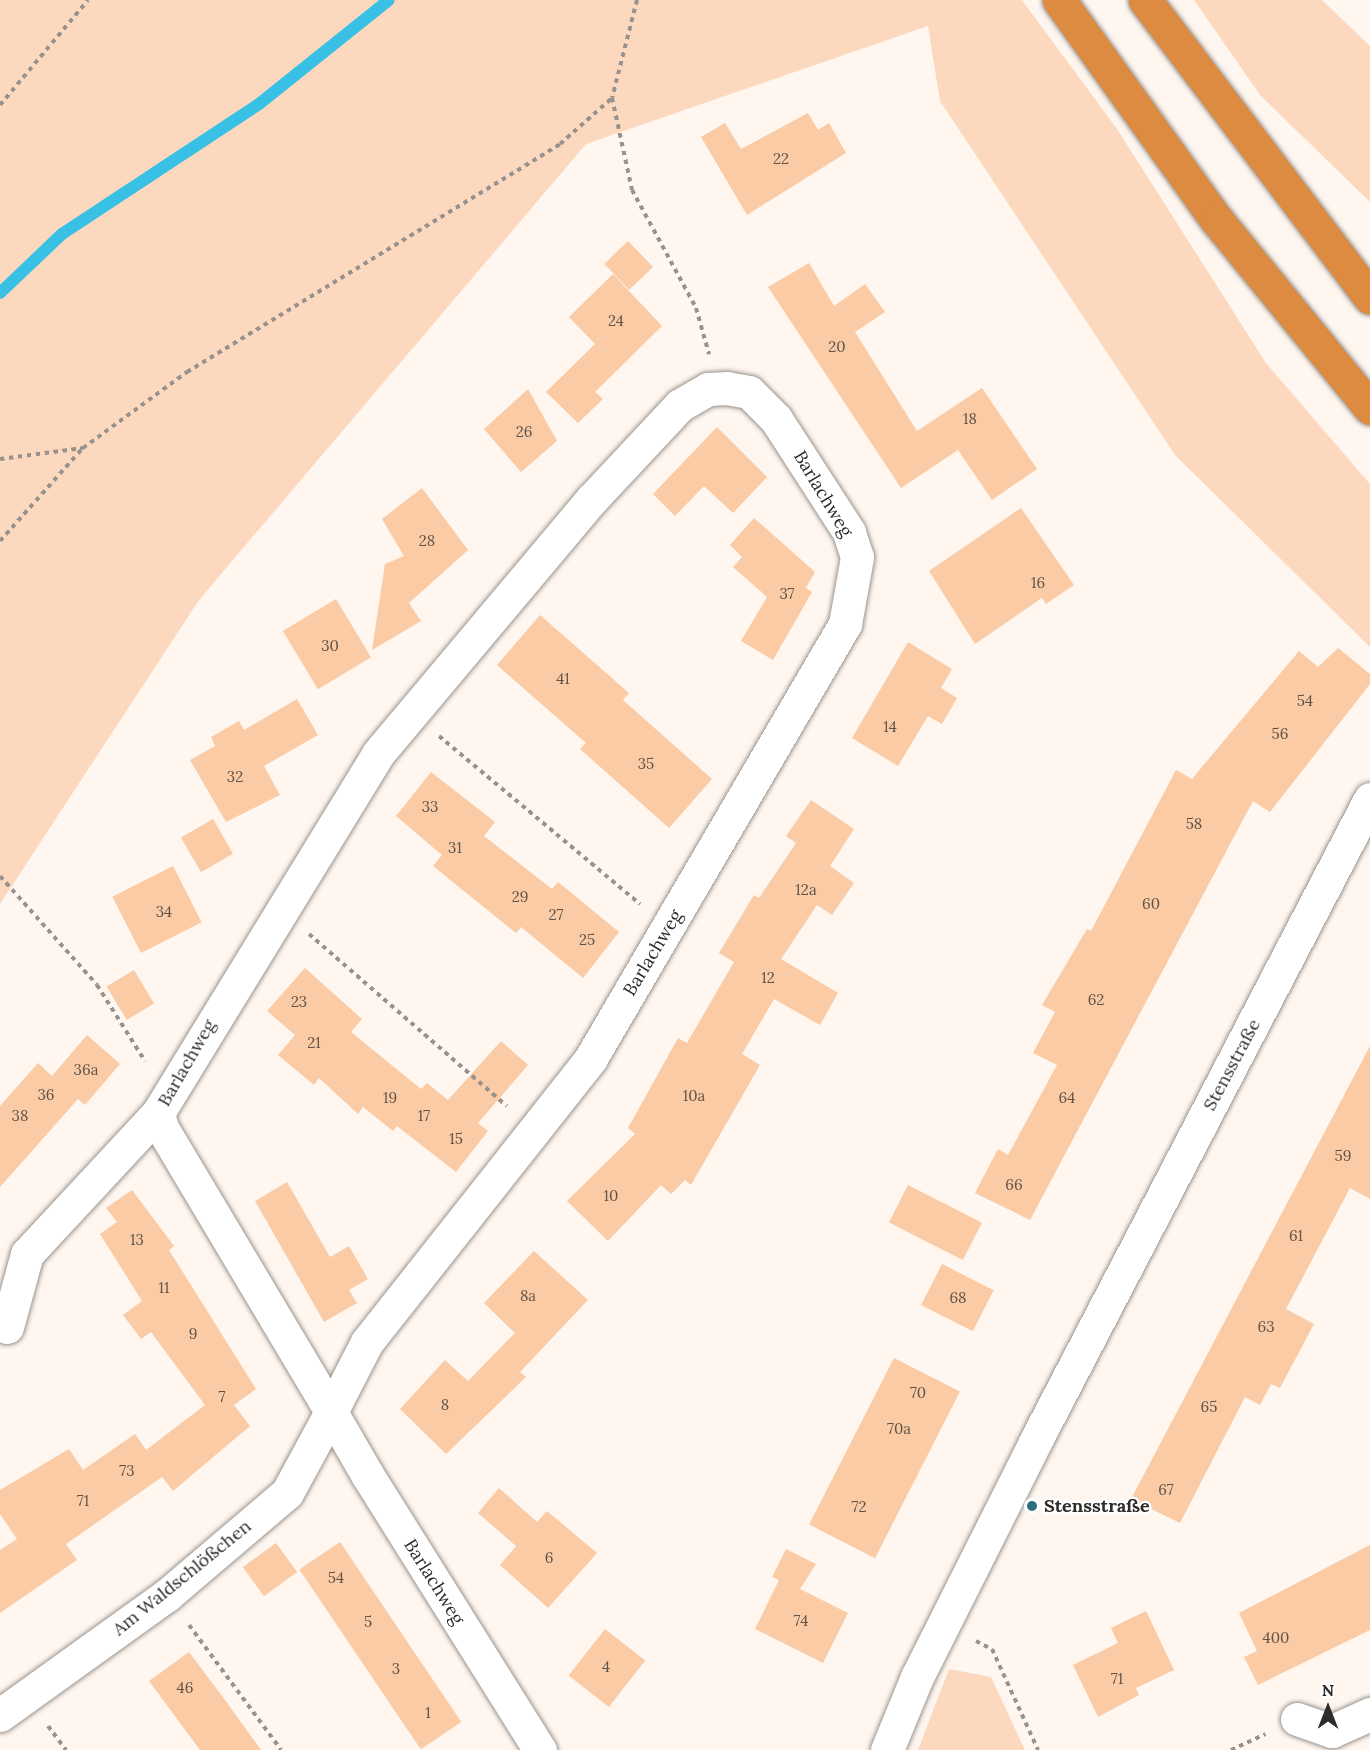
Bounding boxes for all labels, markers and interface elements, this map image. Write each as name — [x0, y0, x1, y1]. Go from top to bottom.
house number: 22 — [773, 150, 789, 168]
house number: 24 — [608, 312, 624, 330]
house number: 20 — [828, 338, 846, 356]
house number: 18 — [963, 410, 977, 428]
house number: 26 — [516, 423, 532, 441]
street label: Barlachweg — [789, 447, 857, 541]
house number: 28 — [419, 532, 435, 550]
house number: 16 — [1031, 574, 1045, 592]
house number: 37 — [780, 585, 794, 603]
house number: 30 — [321, 637, 339, 655]
house number: 41 — [556, 670, 570, 688]
house number: 54 — [1297, 692, 1313, 710]
house number: 14 — [883, 718, 897, 736]
house number: 56 — [1272, 725, 1288, 743]
house number: 35 — [638, 755, 654, 773]
house number: 32 — [227, 768, 243, 786]
house number: 33 — [422, 798, 438, 816]
house number: 58 — [1186, 815, 1202, 833]
house number: 31 — [448, 839, 462, 857]
house number: 12a — [795, 881, 817, 899]
house number: 29 — [512, 888, 528, 906]
house number: 60 — [1142, 895, 1160, 913]
house number: 34 — [156, 903, 172, 921]
house number: 27 — [549, 906, 563, 924]
street label: Barlachweg — [619, 906, 687, 1000]
house number: 25 — [579, 931, 595, 949]
house number: 12 — [761, 969, 775, 987]
house number: 62 — [1088, 991, 1104, 1009]
house number: 23 — [291, 993, 307, 1011]
street label: Barlachweg — [154, 1016, 220, 1110]
street label: Stensstraße — [1199, 1016, 1265, 1114]
house number: 21 — [307, 1034, 321, 1052]
house number: 36a — [74, 1061, 98, 1079]
house number: 36 — [37, 1086, 55, 1104]
house number: 10a — [683, 1087, 705, 1105]
house number: 19 — [383, 1089, 397, 1107]
house number: 64 — [1059, 1089, 1075, 1107]
house number: 38 — [12, 1107, 28, 1125]
house number: 17 — [418, 1107, 430, 1125]
house number: 15 — [449, 1130, 463, 1148]
house number: 59 — [1335, 1147, 1351, 1165]
house number: 66 — [1005, 1176, 1023, 1194]
house number: 10 — [604, 1187, 618, 1205]
house number: 61 — [1289, 1227, 1303, 1245]
house number: 13 — [130, 1231, 144, 1249]
house number: 11 — [159, 1279, 169, 1297]
house number: 8a — [520, 1287, 536, 1305]
house number: 68 — [949, 1289, 967, 1307]
house number: 63 — [1257, 1318, 1275, 1336]
house number: 9 — [189, 1325, 197, 1343]
house number: 70 — [910, 1384, 926, 1402]
house number: 7 — [219, 1388, 225, 1406]
house number: 8 — [441, 1396, 449, 1414]
house number: 65 — [1201, 1398, 1217, 1416]
house number: 70a — [887, 1420, 911, 1438]
house number: 73 — [119, 1462, 135, 1480]
house number: 67 — [1158, 1481, 1174, 1499]
house number: 71 — [77, 1492, 89, 1510]
place label: Stensstraße — [1044, 1495, 1150, 1517]
house number: 72 — [852, 1498, 866, 1516]
marker: Stensstraße — [1025, 1499, 1039, 1513]
street label: Am Waldschlößchen — [109, 1516, 255, 1640]
street label: Barlachweg — [399, 1535, 469, 1629]
house number: 6 — [545, 1549, 553, 1567]
house number: 54 — [328, 1569, 344, 1587]
house number: 74 — [794, 1612, 808, 1630]
house number: 5 — [364, 1613, 372, 1631]
house number: 400 — [1263, 1629, 1289, 1647]
house number: 4 — [602, 1658, 610, 1676]
house number: 3 — [392, 1660, 400, 1678]
house number: 71 — [1111, 1670, 1123, 1688]
north arrow — [1298, 1678, 1358, 1738]
house number: 46 — [177, 1679, 193, 1697]
text: N — [1322, 1680, 1334, 1700]
house number: 1 — [425, 1704, 431, 1722]

